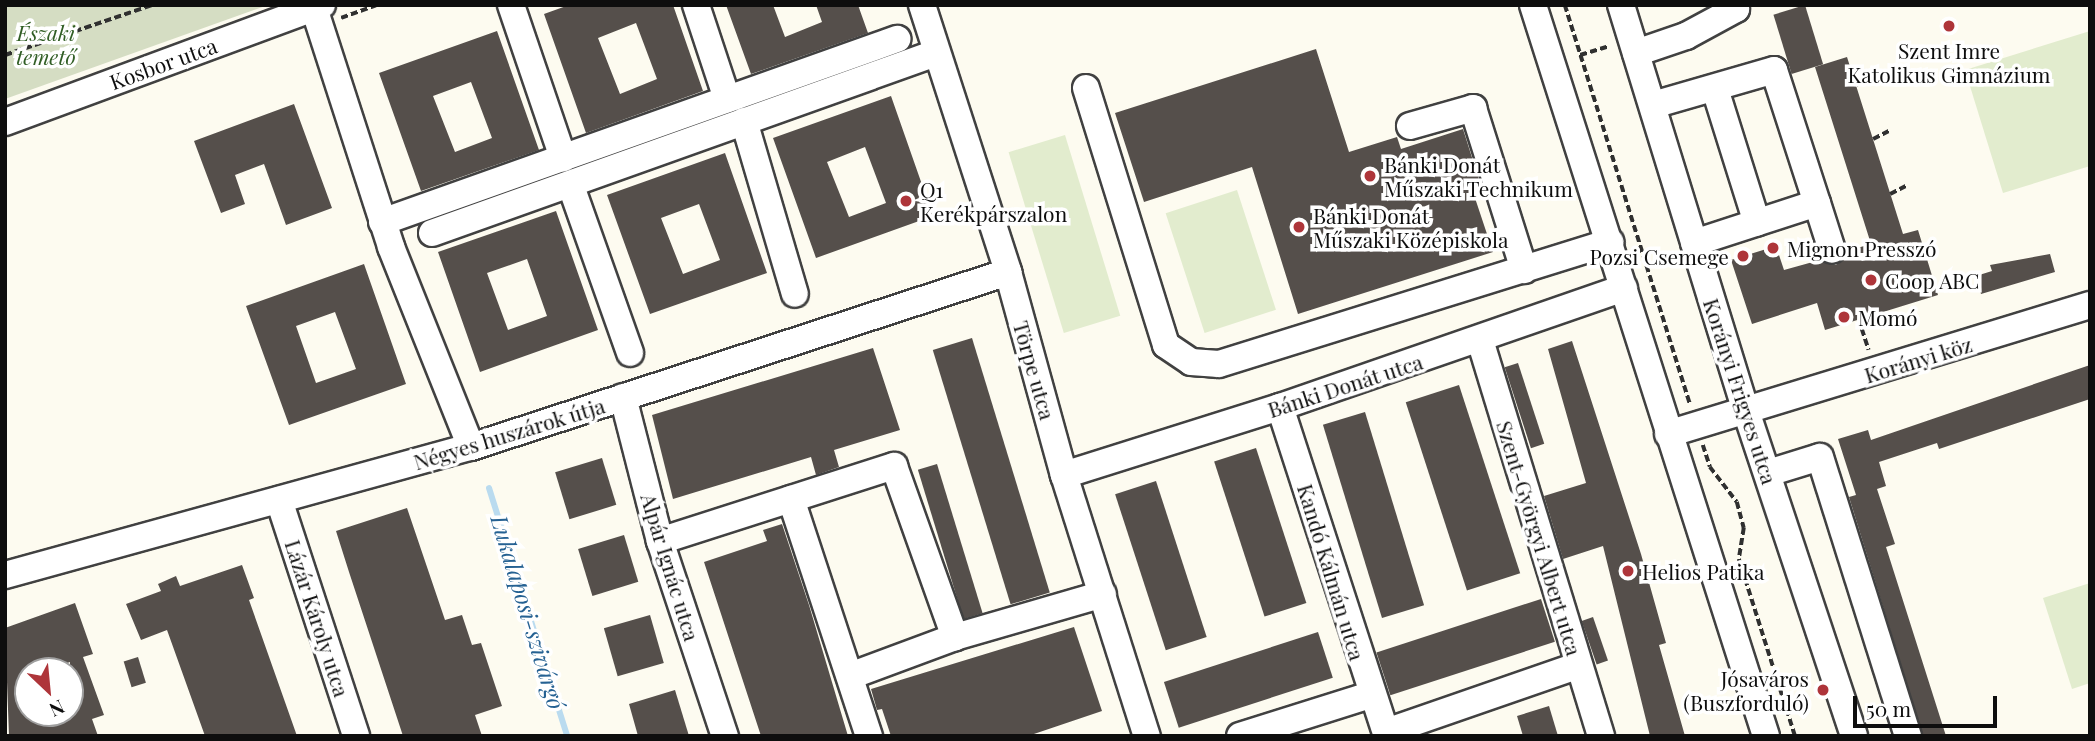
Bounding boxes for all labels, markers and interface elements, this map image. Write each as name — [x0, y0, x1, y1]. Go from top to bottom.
marker: Szent Imre Katolikus Gimnázium — [1941, 18, 1957, 34]
park label: Északi temető — [16, 19, 76, 69]
street label: Kosbor utca — [106, 32, 220, 94]
place label: Szent Imre Katolikus Gimnázium — [1847, 37, 2051, 87]
place label: Bánki Donát Műszaki Technikum — [1384, 151, 1573, 201]
marker: Bánki Donát Műszaki Technikum — [1362, 168, 1378, 184]
place label: Q1 Kerékpárszalon — [920, 176, 1067, 226]
marker: Q1 Kerékpárszalon — [898, 193, 914, 209]
place label: Bánki Donát Műszaki Középiskola — [1313, 202, 1508, 252]
marker: Bánki Donát Műszaki Középiskola — [1291, 219, 1307, 235]
place label: Mignon Presszó — [1787, 235, 1936, 261]
marker: Mignon Presszó — [1765, 240, 1781, 256]
place label: Pozsi Csemege — [1589, 243, 1729, 269]
marker: Pozsi Csemege — [1735, 248, 1751, 264]
place label: Coop ABC — [1885, 267, 1980, 293]
marker: Coop ABC — [1863, 272, 1879, 288]
street label: Korányi Frigyes utca — [1699, 295, 1783, 487]
place label: Momó — [1858, 304, 1918, 330]
marker: Momó — [1836, 309, 1852, 325]
street label: Törpe utca — [1009, 318, 1061, 422]
street label: Korányi köz — [1861, 331, 1975, 387]
street label: Bánki Donát utca — [1264, 348, 1426, 422]
street label: Négyes huszárok útja — [410, 392, 608, 474]
street label: Szent-Györgyi Albert utca — [1492, 417, 1588, 659]
street label: Kandó Kálmán utca — [1293, 481, 1371, 663]
street label: Alpár Ignác utca — [637, 490, 705, 644]
water label: Lukalaposi-szivárgó — [485, 512, 571, 712]
street label: Lázár Károly utca — [281, 536, 355, 700]
place label: Helios Patika — [1642, 558, 1764, 584]
marker: Helios Patika — [1620, 563, 1636, 579]
north arrow — [14, 657, 84, 727]
place label: Jósaváros (Buszforduló) — [1683, 665, 1809, 715]
marker: Jósaváros (Buszforduló) — [1815, 682, 1831, 698]
scale bar — [1857, 682, 2000, 726]
text: N — [45, 694, 69, 724]
text: 50 m — [1866, 694, 1911, 722]

